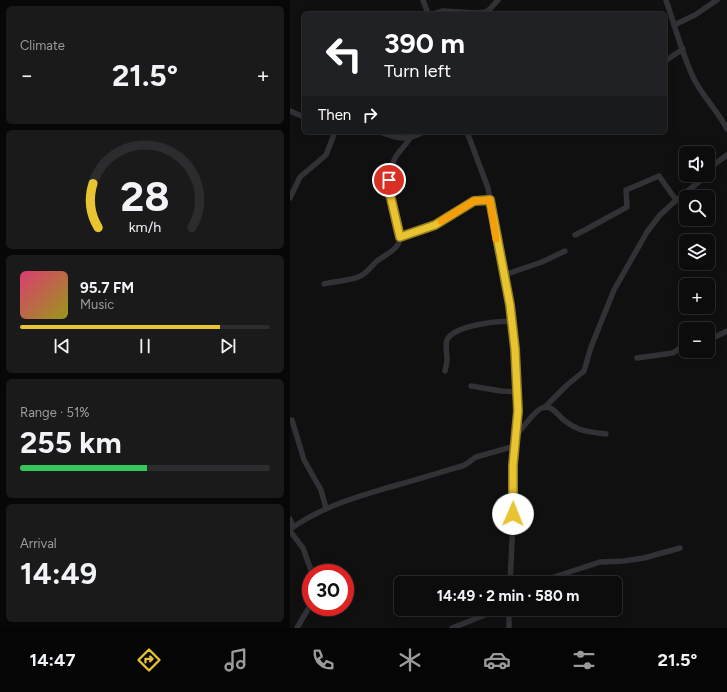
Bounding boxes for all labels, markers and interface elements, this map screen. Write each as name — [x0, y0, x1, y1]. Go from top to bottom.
text: 390 m — [384, 26, 465, 60]
icon: left — [318, 28, 370, 80]
text: Climate — [20, 38, 65, 53]
text: 21.5° — [112, 57, 178, 94]
text: Turn left — [384, 60, 451, 82]
text: − — [20, 62, 34, 89]
text: + — [256, 62, 270, 89]
icon: right — [359, 104, 381, 126]
text: Then — [318, 106, 351, 124]
map controls — [679, 146, 715, 358]
button: sound — [679, 146, 715, 182]
pin — [372, 163, 406, 197]
icon: arrive — [378, 169, 400, 191]
text: 28 — [120, 170, 170, 220]
button: search — [679, 190, 715, 226]
text: km/h — [129, 217, 161, 235]
button: layers — [679, 234, 715, 270]
button: + — [679, 278, 715, 314]
text: 95.7 FM — [80, 279, 134, 297]
text: Music — [80, 297, 114, 312]
button: − — [679, 322, 715, 358]
icon: previous — [51, 335, 73, 357]
icon: pause — [134, 335, 156, 357]
icon: next — [217, 335, 239, 357]
text: Range · 51% — [20, 405, 90, 420]
text: 255 km — [20, 424, 122, 461]
position arrow — [492, 493, 534, 535]
text: Arrival — [20, 536, 57, 551]
text: 14:49 — [20, 555, 97, 592]
speed limit sign: 30 — [302, 564, 354, 616]
text: 14:49 · 2 min · 580 m — [437, 587, 579, 605]
icon: directions — [135, 646, 163, 674]
icon: music — [222, 646, 250, 674]
icon: phone — [309, 646, 337, 674]
icon: climate — [396, 646, 424, 674]
icon: car — [483, 646, 511, 674]
icon: filters — [570, 646, 598, 674]
text: 14:47 — [30, 649, 75, 671]
text: 21.5° — [658, 649, 697, 671]

